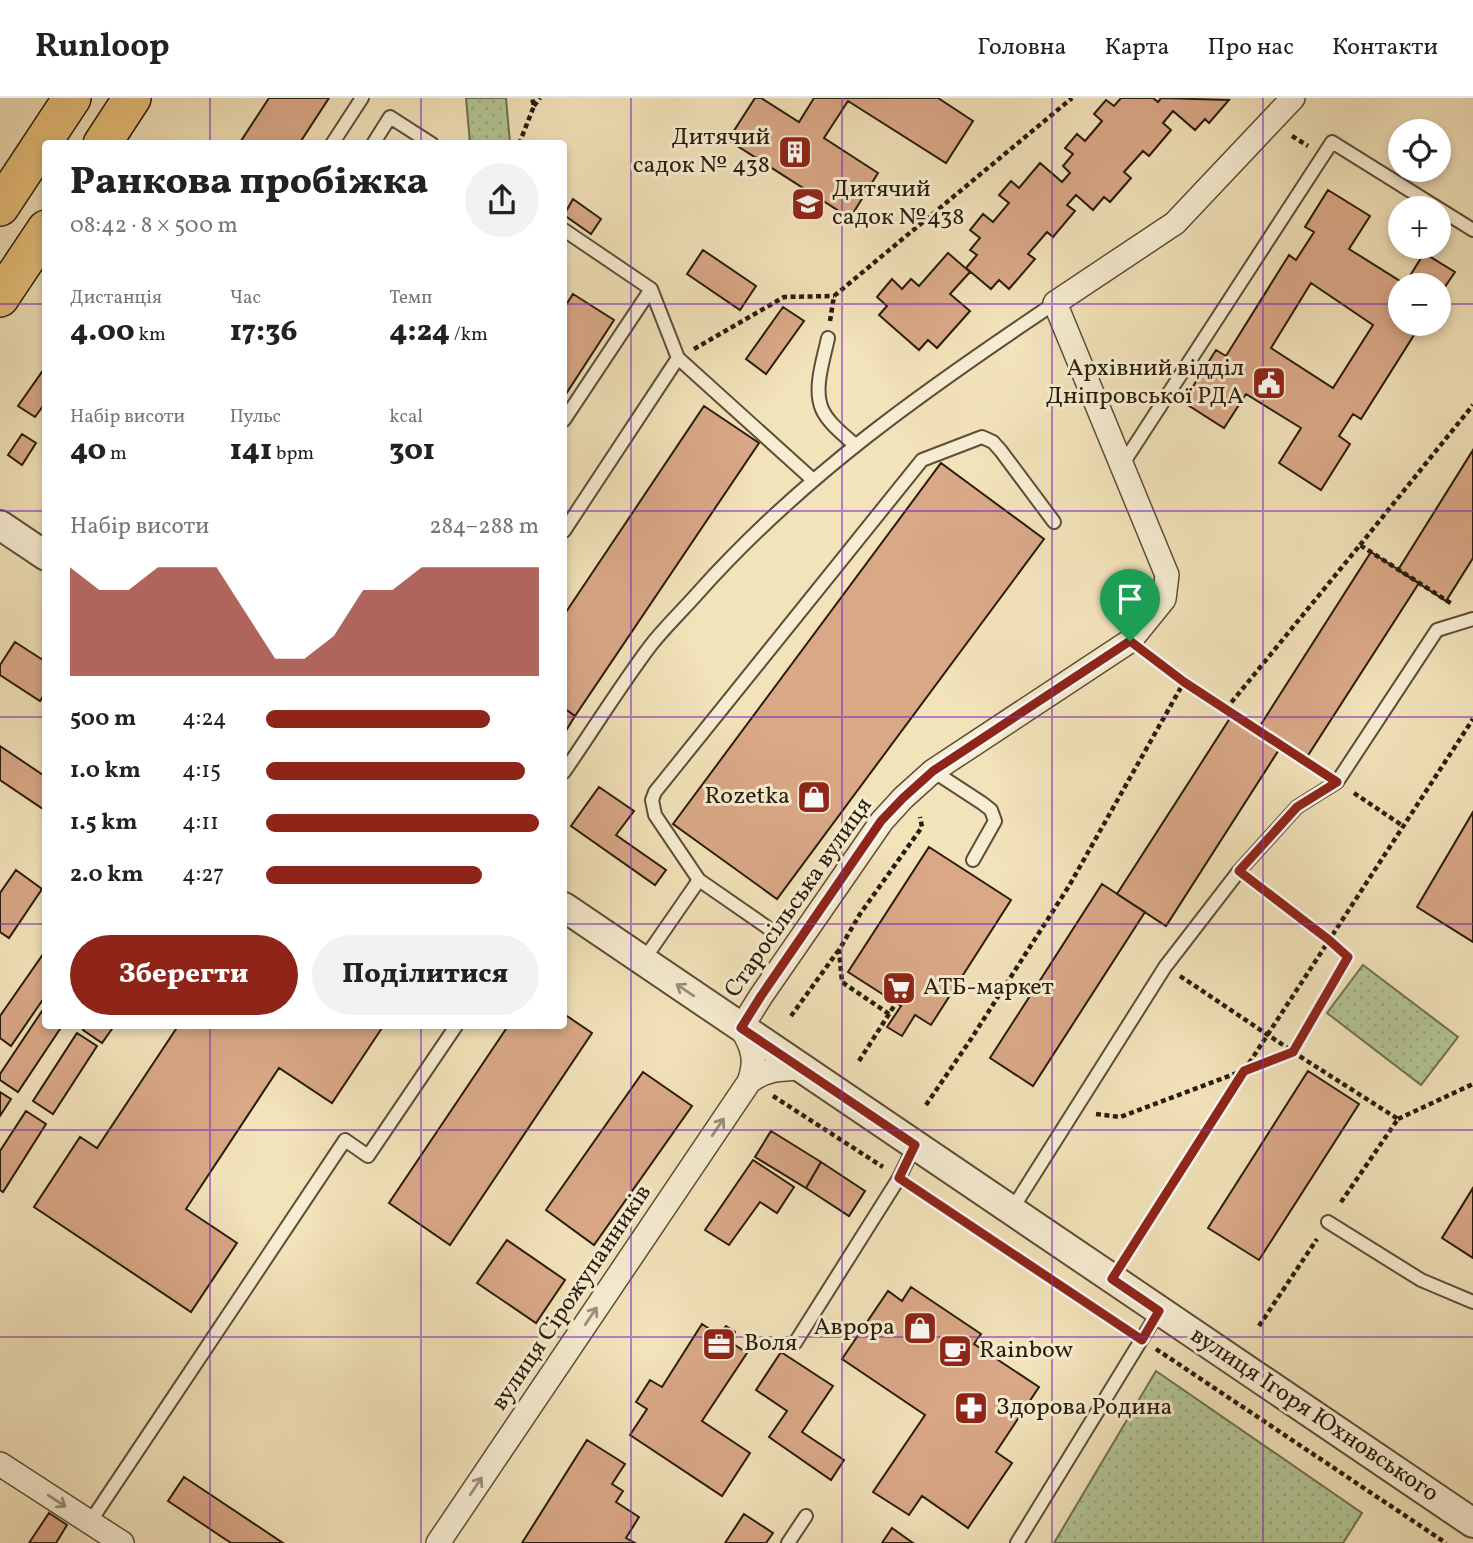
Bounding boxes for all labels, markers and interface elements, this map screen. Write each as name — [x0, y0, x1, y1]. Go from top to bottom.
text: Runloop — [35, 25, 170, 71]
text: Головна — [977, 31, 1066, 65]
text: Карта — [1104, 31, 1170, 65]
text: Про нас — [1208, 31, 1294, 65]
text: Контакти — [1332, 31, 1438, 65]
map controls — [1388, 119, 1451, 336]
button: locate — [1388, 119, 1451, 182]
place label: Дитячий садок № 438 — [633, 121, 770, 183]
building icon: Дитячий садок № 438 — [776, 133, 814, 171]
text: Ранкова пробіжка — [70, 157, 428, 210]
button: share — [465, 163, 539, 237]
place label: Дитячий садок №438 — [832, 173, 965, 235]
school or university icon: Дитячий садок №438 — [789, 185, 827, 223]
button: + — [1388, 196, 1451, 259]
text: 08:42 · 8 × 500 m — [70, 210, 238, 242]
button: − — [1388, 273, 1451, 336]
text: Дистанція — [70, 285, 162, 311]
text: Час — [230, 285, 261, 311]
text: Темп — [389, 285, 432, 311]
text: 4.00 — [70, 311, 135, 353]
text: 17:36 — [230, 311, 298, 353]
text: 4:24 — [389, 311, 450, 353]
text: km — [135, 322, 166, 348]
text: /km — [450, 322, 488, 348]
place label: Архівний відділ Дніпровської РДА — [1046, 352, 1244, 414]
public building icon: Архівний відділ Дніпровської РДА — [1250, 364, 1288, 402]
text: Набір висоти — [70, 404, 185, 430]
text: Пульс — [230, 404, 281, 430]
text: kcal — [389, 404, 423, 430]
text: 40 — [70, 430, 106, 472]
text: 141 — [230, 430, 272, 472]
text: 301 — [389, 430, 435, 472]
text: m — [106, 441, 127, 467]
text: bpm — [272, 441, 314, 467]
text: Набір висоти — [70, 511, 209, 543]
text: 284–288 m — [429, 511, 539, 543]
pin — [1100, 569, 1160, 641]
icon: arrive — [1111, 580, 1149, 618]
text: 500 m — [70, 703, 136, 735]
text: 4:24 — [182, 703, 227, 735]
text: 1.0 km — [70, 755, 141, 787]
text: 4:15 — [182, 755, 221, 787]
shop icon: Rozetka — [795, 778, 833, 816]
place label: Rozetka — [704, 780, 790, 814]
street label: Старосільська вулиця — [717, 791, 881, 1005]
text: 1.5 km — [70, 807, 137, 839]
text: 4:11 — [182, 807, 219, 839]
text: 2.0 km — [70, 859, 143, 891]
text: 4:27 — [182, 859, 224, 891]
button: Зберегти — [70, 935, 298, 1015]
button: Поділитися — [312, 935, 539, 1015]
supermarket icon: АТБ-маркет — [880, 969, 918, 1007]
place label: АТБ-маркет — [923, 971, 1054, 1005]
one-way arrow — [676, 983, 695, 997]
one-way arrow — [711, 1118, 726, 1137]
street label: вулиця Сірожупанників — [483, 1178, 661, 1418]
one-way arrow — [584, 1306, 598, 1326]
shop icon: Аврора — [901, 1309, 939, 1347]
place label: Аврора — [814, 1311, 895, 1345]
street label: вулиця Ігоря Юхновського — [1183, 1319, 1445, 1511]
office icon: Воля — [700, 1325, 738, 1363]
place label: Воля — [744, 1327, 797, 1361]
cafe icon: Rainbow — [936, 1332, 974, 1370]
place label: Rainbow — [979, 1334, 1074, 1368]
pharmacy icon: Здорова Родина — [952, 1389, 990, 1427]
place label: Здорова Родина — [996, 1391, 1172, 1425]
one-way arrow — [469, 1477, 483, 1497]
one-way arrow — [47, 1495, 67, 1509]

